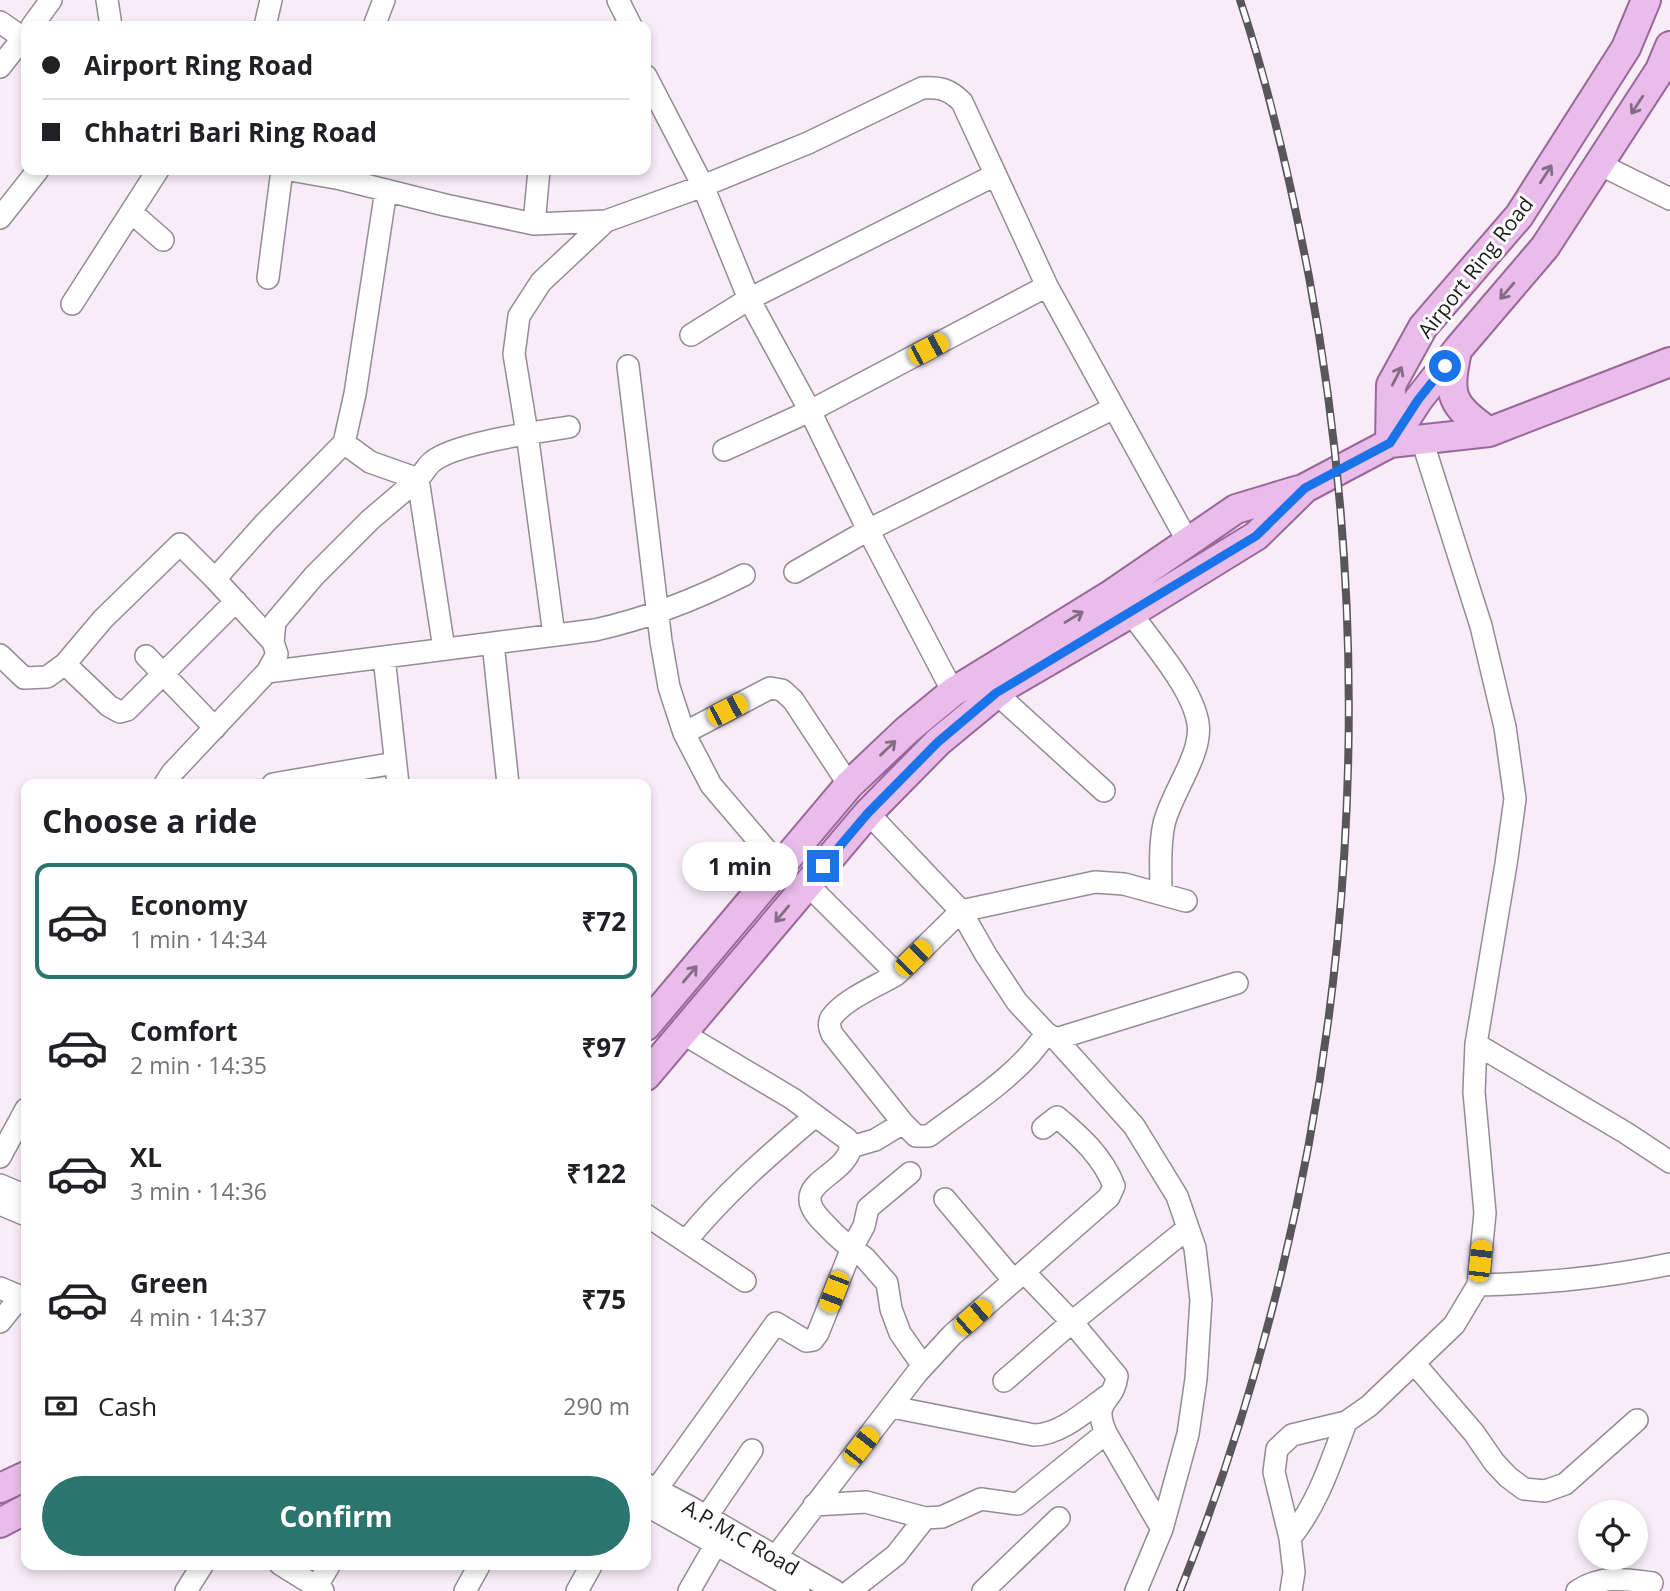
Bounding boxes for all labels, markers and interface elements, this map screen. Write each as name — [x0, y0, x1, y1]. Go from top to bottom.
text: Airport Ring Road — [84, 47, 313, 83]
one-way arrow — [1630, 95, 1644, 115]
text: Chhatri Bari Ring Road — [84, 114, 377, 150]
one-way arrow — [1539, 164, 1553, 184]
street label: Airport Ring Road — [1411, 191, 1539, 343]
one-way arrow — [1499, 282, 1515, 300]
car — [905, 330, 952, 368]
route start — [1429, 350, 1461, 382]
one-way arrow — [1390, 366, 1404, 387]
one-way arrow — [1063, 610, 1083, 624]
car — [704, 691, 751, 729]
one-way arrow — [879, 739, 896, 756]
text: Choose a ride — [42, 799, 257, 842]
callout: 1 min — [683, 842, 798, 890]
text: 1 min — [708, 850, 772, 882]
route end — [807, 850, 839, 882]
text: Economy — [130, 887, 248, 923]
icon: car — [46, 890, 109, 953]
text: ₹72 — [581, 903, 626, 939]
one-way arrow — [774, 905, 790, 923]
text: 1 min · 14:34 — [130, 923, 267, 955]
car — [891, 936, 936, 980]
one-way arrow — [682, 965, 697, 983]
text: Comfort — [130, 1013, 237, 1049]
icon: car — [46, 1016, 109, 1079]
text: ₹97 — [581, 1029, 626, 1065]
text: 2 min · 14:35 — [130, 1049, 267, 1081]
text: XL — [130, 1139, 162, 1175]
icon: car — [46, 1142, 109, 1205]
text: ₹122 — [567, 1155, 626, 1191]
text: 3 min · 14:36 — [130, 1175, 267, 1207]
car — [1468, 1239, 1493, 1283]
text: Green — [130, 1265, 208, 1301]
icon: car — [46, 1268, 109, 1331]
car — [817, 1269, 852, 1315]
text: ₹75 — [581, 1281, 626, 1317]
car — [951, 1295, 996, 1339]
text: 4 min · 14:37 — [130, 1301, 267, 1333]
icon: cash — [42, 1387, 80, 1425]
text: Cash — [98, 1388, 157, 1424]
text: 290 m — [563, 1390, 630, 1422]
car — [840, 1423, 883, 1469]
button: Confirm — [42, 1476, 630, 1556]
street label: A.P.M.C Road — [678, 1492, 804, 1582]
map controls — [1578, 1500, 1648, 1570]
button: locate — [1578, 1500, 1648, 1570]

